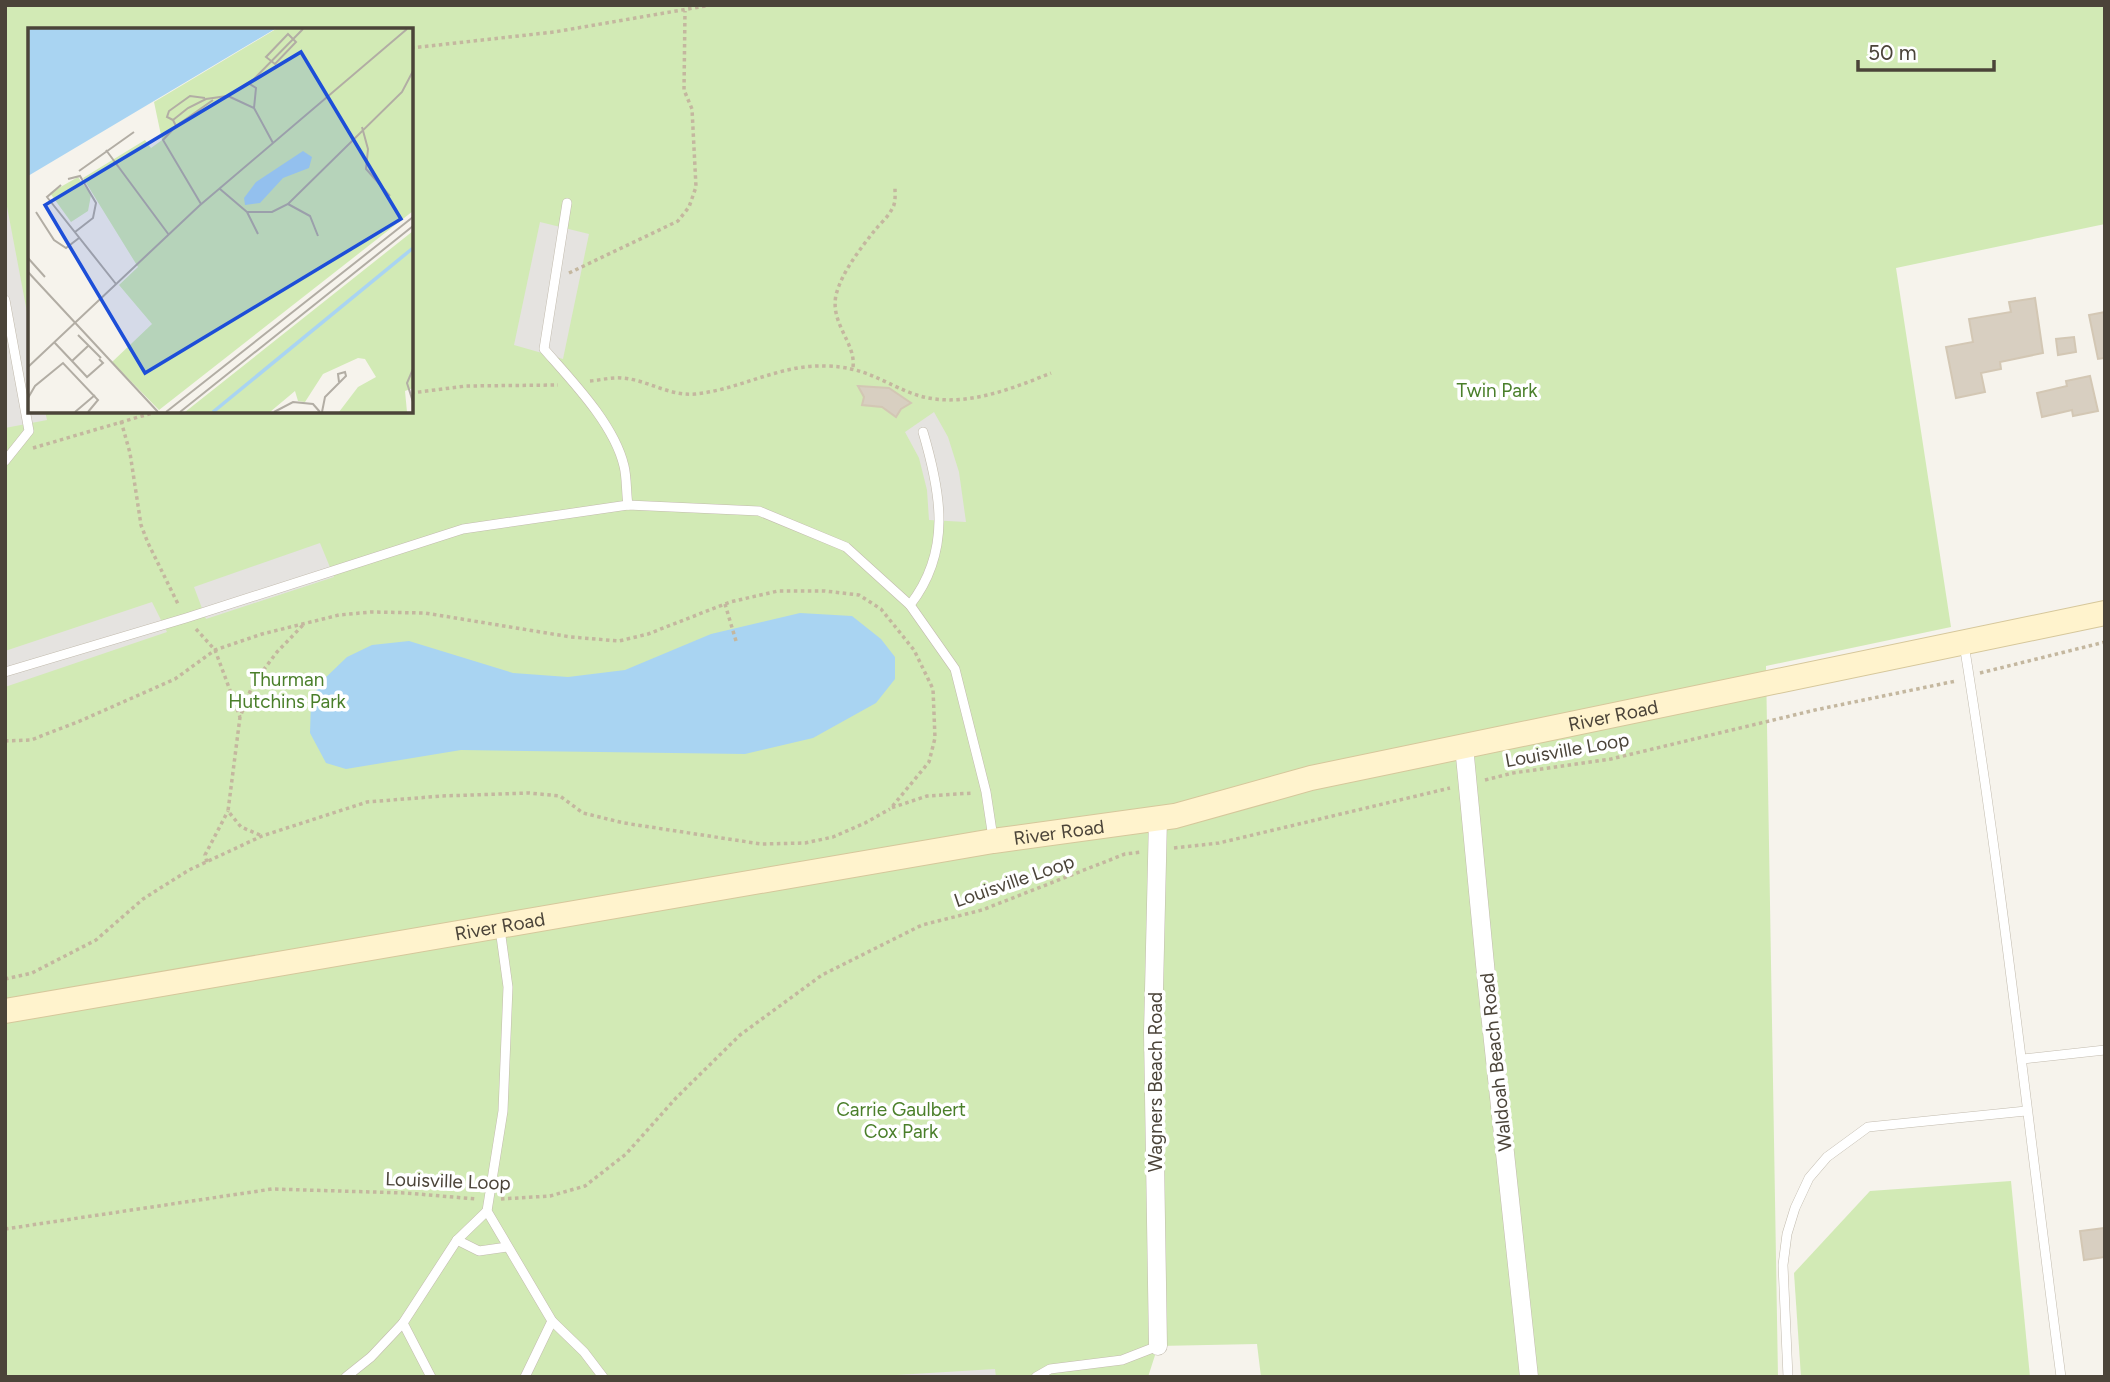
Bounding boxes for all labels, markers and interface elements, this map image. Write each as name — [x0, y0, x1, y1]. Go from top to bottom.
inset map — [28, 28, 413, 413]
scale bar — [1858, 28, 1994, 72]
text: 50 m — [1868, 40, 1917, 65]
park label: Twin Park — [1456, 379, 1538, 402]
park label: Thurman Hutchins Park — [228, 668, 347, 713]
street label: River Road — [1566, 695, 1660, 736]
street label: Louisville Loop — [1503, 728, 1631, 772]
street label: River Road — [1012, 814, 1106, 850]
street label: Louisville Loop — [951, 850, 1077, 912]
street label: River Road — [453, 907, 547, 945]
street label: Waldoah Beach Road — [1475, 972, 1517, 1152]
street label: Wagners Beach Road — [1144, 992, 1167, 1172]
park label: Carrie Gaulbert Cox Park — [836, 1098, 966, 1143]
street label: Louisville Loop — [385, 1167, 511, 1195]

